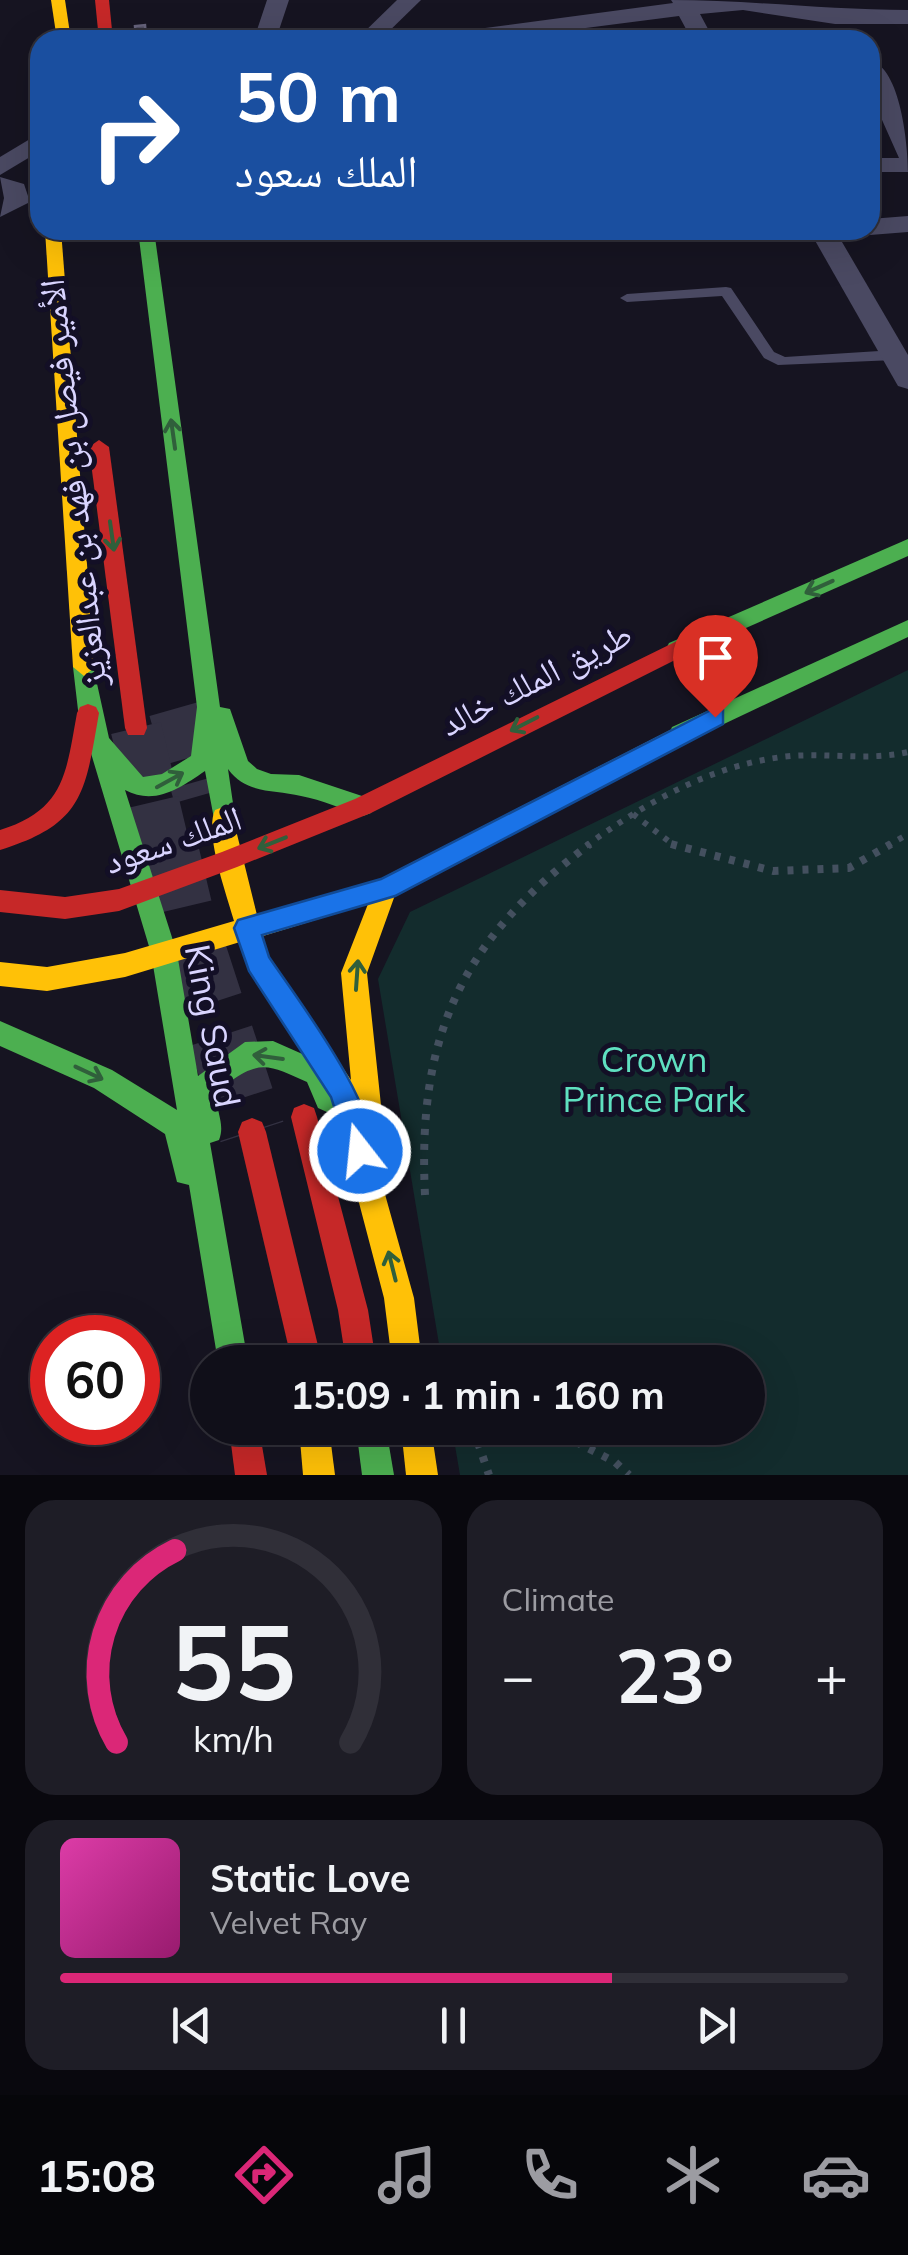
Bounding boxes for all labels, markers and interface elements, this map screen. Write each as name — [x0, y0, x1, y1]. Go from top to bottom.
text: 50 m — [235, 52, 401, 140]
icon: right — [70, 70, 200, 200]
text: الملك سعود — [235, 142, 418, 198]
street label: الأمير فيصل بن فهد بن عبدالعزيز — [29, 277, 115, 690]
one-way arrow — [164, 418, 182, 450]
one-way arrow — [103, 519, 122, 551]
one-way arrow — [804, 579, 835, 597]
street label: طريق الملك خالد — [432, 611, 639, 745]
pin — [673, 615, 758, 718]
icon: arrive — [688, 630, 743, 685]
one-way arrow — [510, 715, 540, 734]
one-way arrow — [155, 770, 185, 789]
street label: الملك سعود — [98, 795, 247, 883]
one-way arrow — [258, 835, 288, 853]
street label: King Saud — [176, 940, 250, 1111]
one-way arrow — [348, 959, 367, 992]
park label: Crown Prince Park — [563, 1037, 746, 1121]
one-way arrow — [252, 1047, 285, 1066]
one-way arrow — [73, 1065, 104, 1083]
position arrow — [308, 1099, 412, 1203]
one-way arrow — [381, 1251, 400, 1282]
speed limit sign: 60 — [30, 1315, 160, 1445]
text: 15:09 · 1 min · 160 m — [290, 1371, 665, 1419]
text: Climate — [502, 1579, 614, 1619]
text: 55 — [171, 1595, 296, 1726]
text: 23° — [616, 1628, 734, 1722]
text: − — [502, 1641, 535, 1710]
text: + — [815, 1641, 848, 1710]
text: km/h — [193, 1716, 274, 1761]
text: Static Love — [210, 1854, 411, 1902]
text: Velvet Ray — [210, 1902, 367, 1942]
icon: previous — [164, 1998, 219, 2053]
icon: pause — [426, 1998, 481, 2053]
icon: next — [689, 1998, 744, 2053]
icon: directions — [229, 2140, 299, 2210]
icon: music — [372, 2140, 442, 2210]
icon: phone — [515, 2140, 585, 2210]
icon: climate — [658, 2140, 728, 2210]
icon: car — [801, 2140, 871, 2210]
text: 15:08 — [37, 2147, 156, 2203]

